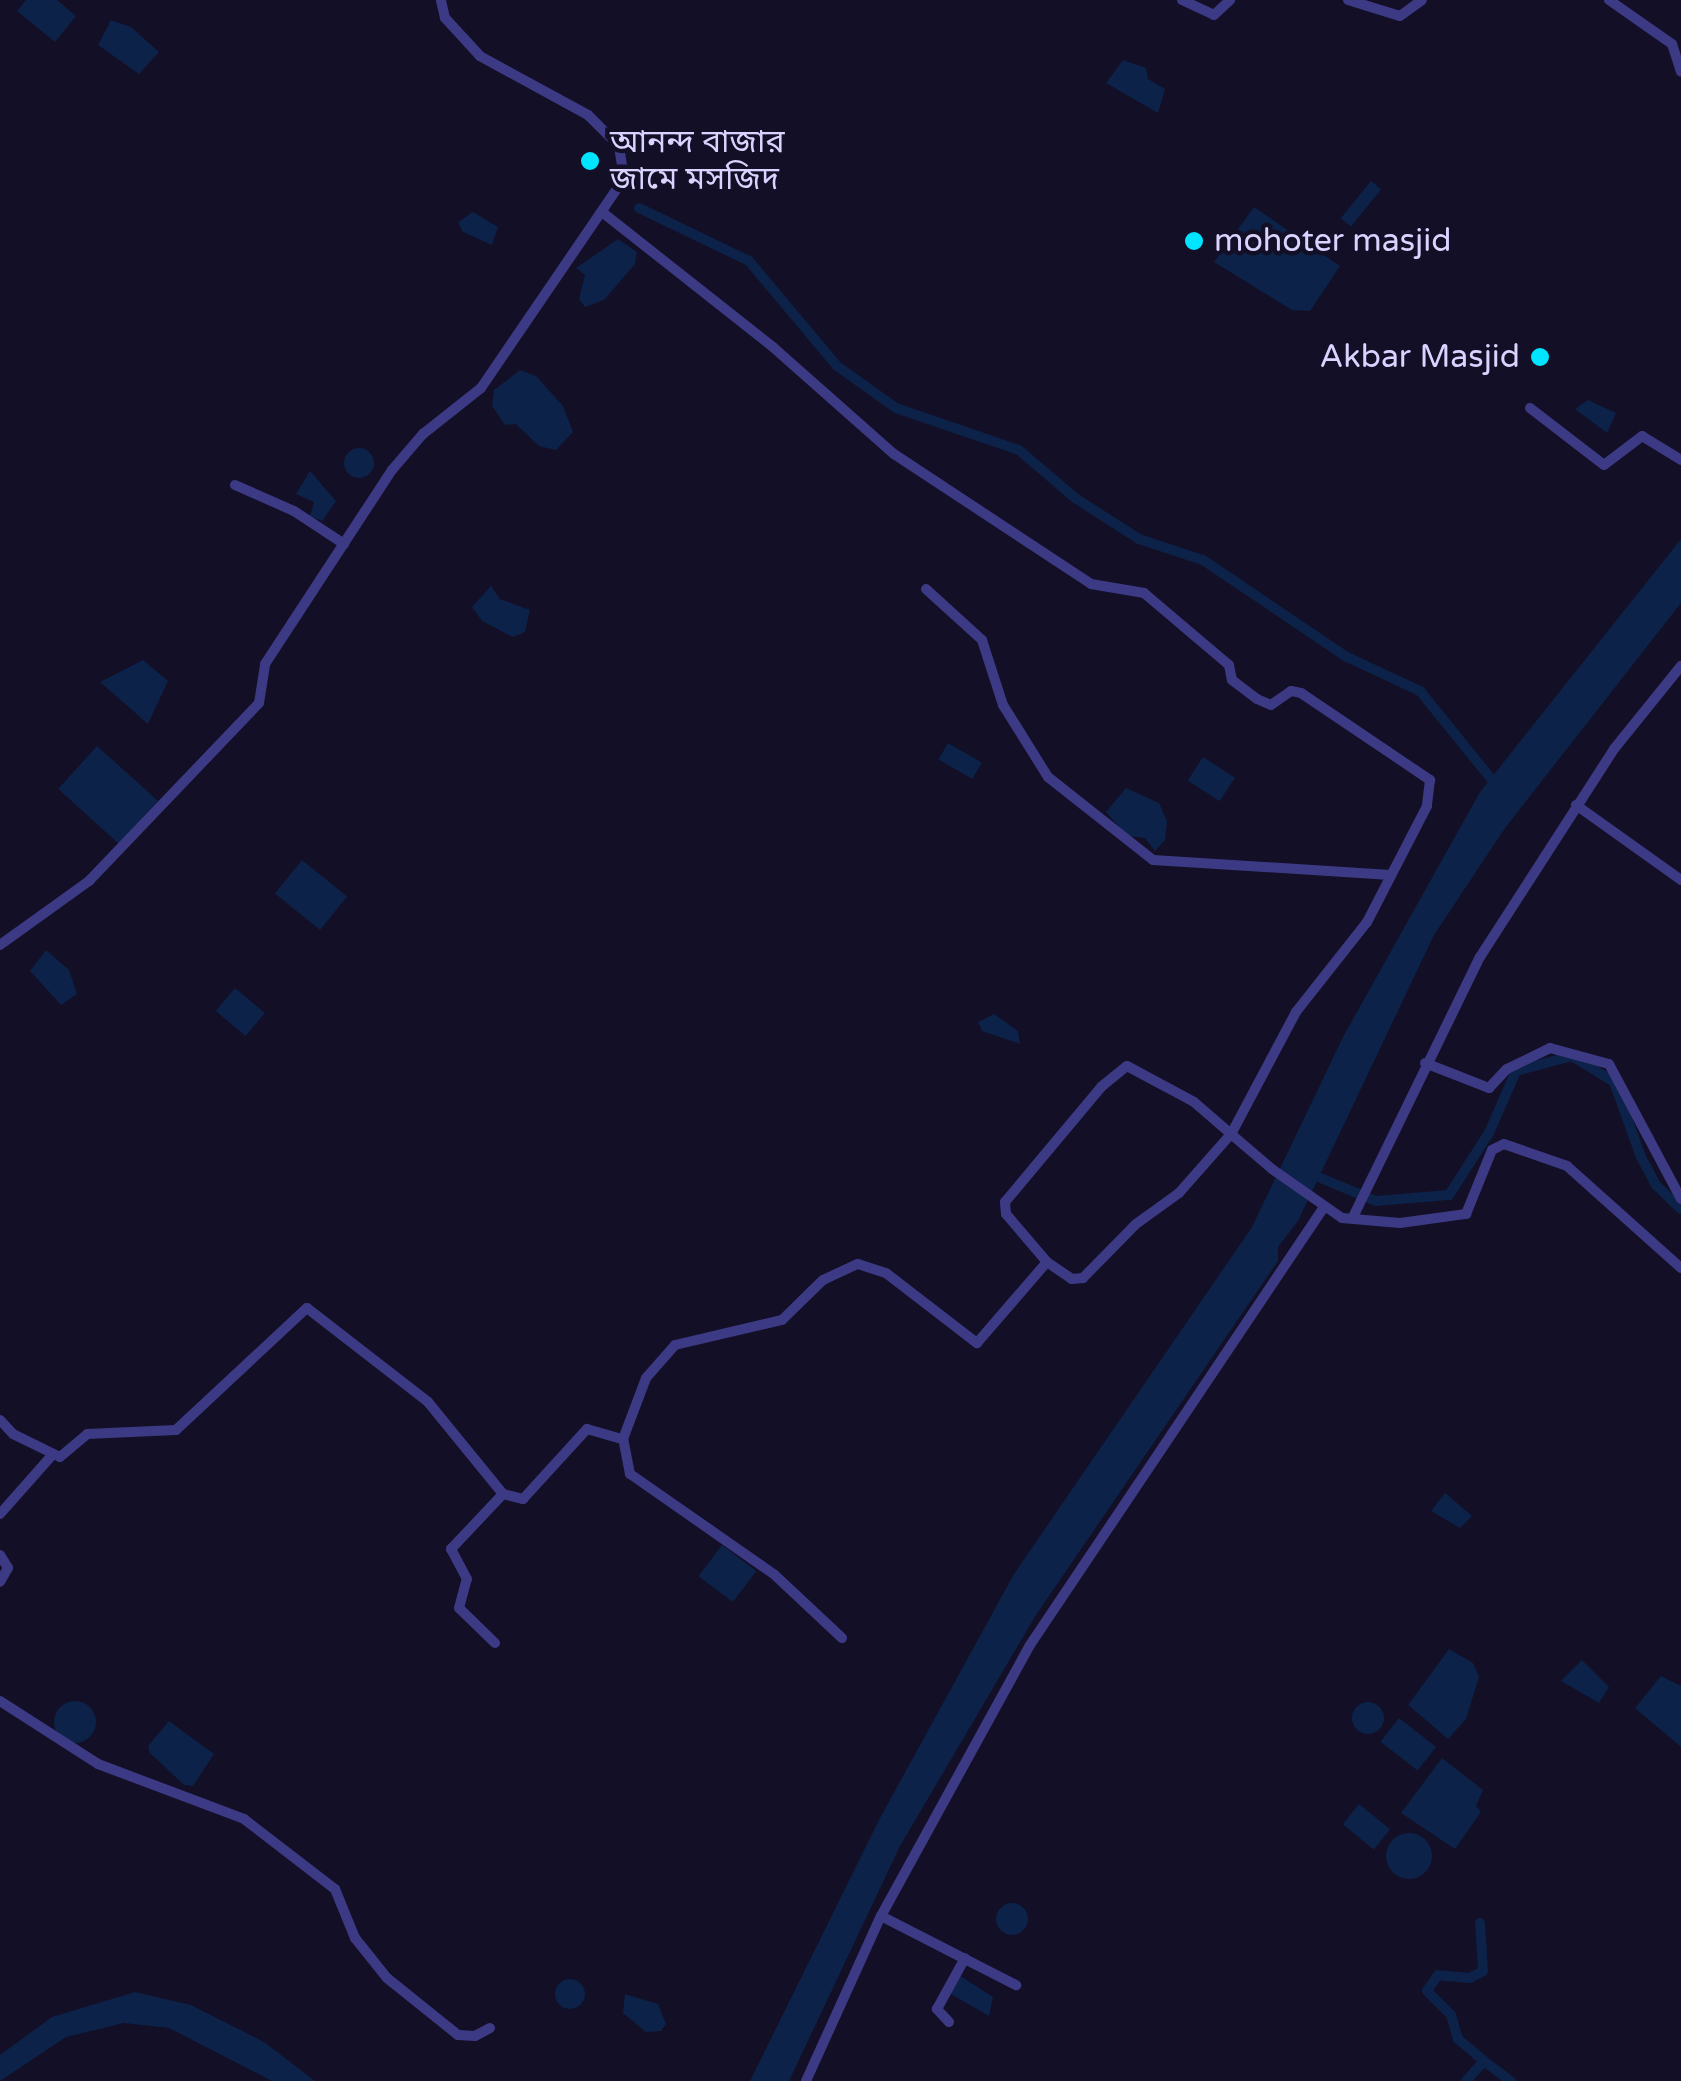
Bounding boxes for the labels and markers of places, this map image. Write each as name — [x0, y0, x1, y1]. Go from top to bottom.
place label: আনন্দ বাজার জামে মসজিদ — [610, 124, 785, 199]
marker: আনন্দ বাজার জামে মসজিদ — [579, 150, 601, 172]
place label: mohoter masjid — [1214, 222, 1451, 260]
marker: mohoter masjid — [1183, 230, 1205, 252]
place label: Akbar Masjid — [1320, 338, 1520, 376]
marker: Akbar Masjid — [1529, 346, 1551, 368]

